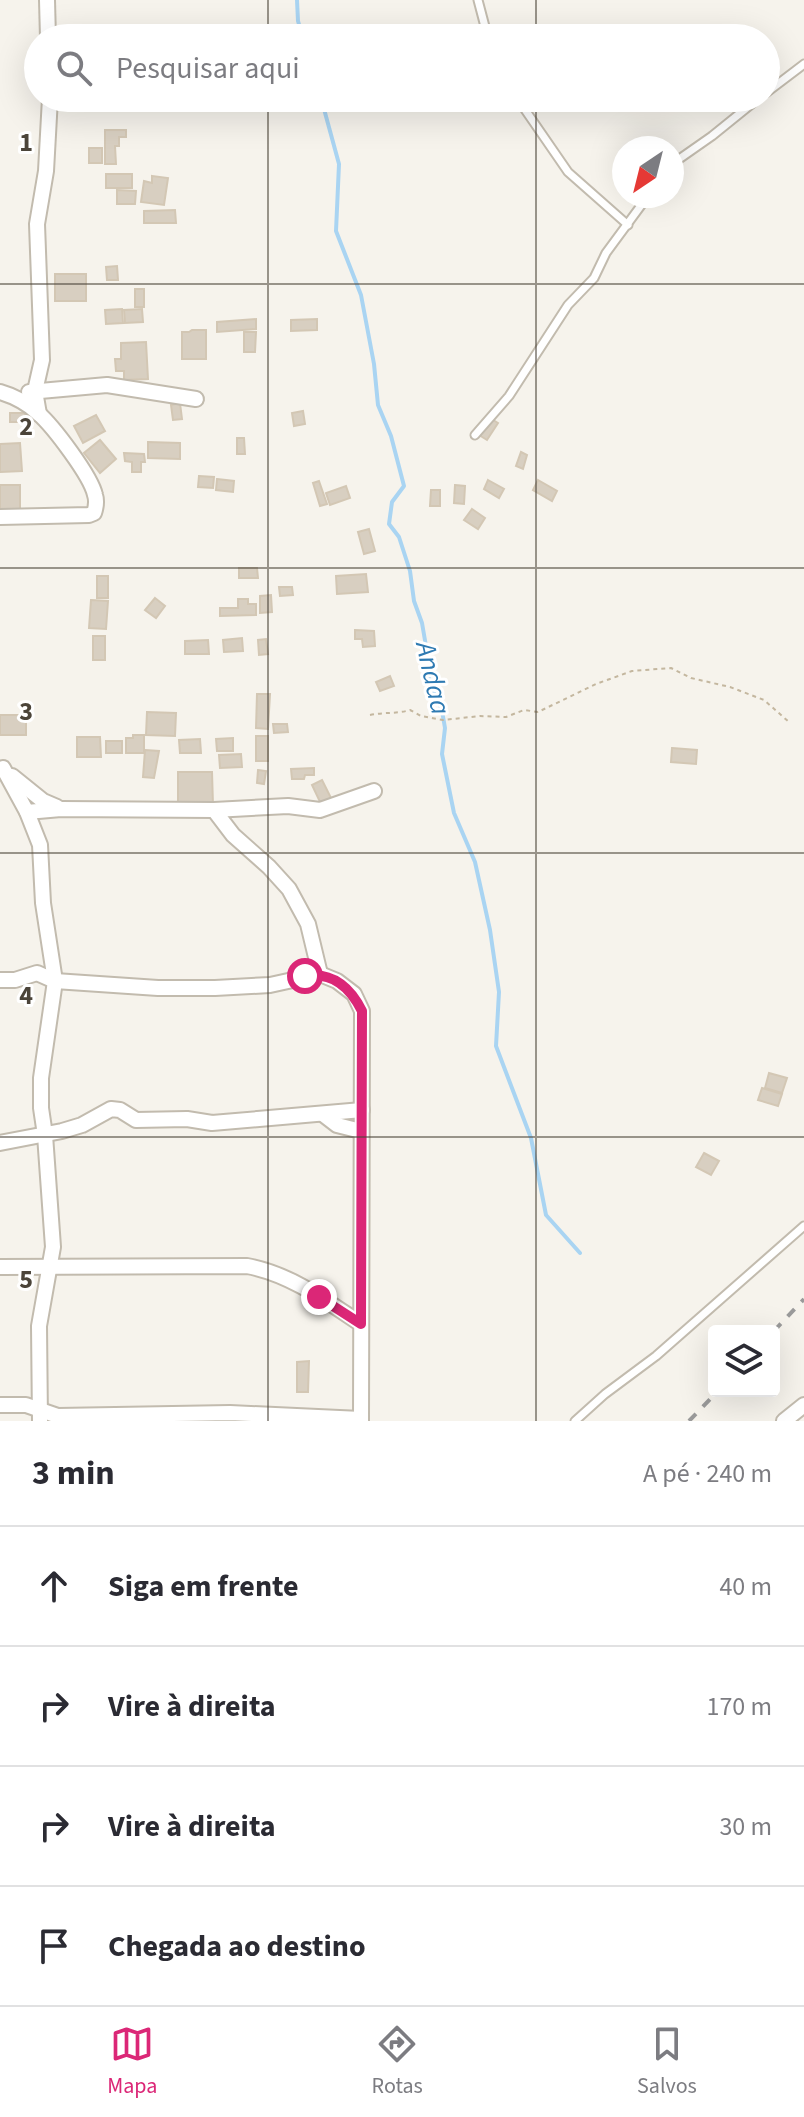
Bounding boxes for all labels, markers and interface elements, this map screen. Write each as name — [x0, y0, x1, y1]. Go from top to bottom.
search box — [24, 24, 780, 112]
icon: search — [52, 46, 96, 90]
text: Pesquisar aqui — [116, 47, 300, 90]
text: 1 — [19, 124, 33, 161]
north arrow — [612, 136, 684, 208]
text: 2 — [19, 408, 33, 445]
water label: Andaa — [405, 636, 461, 719]
text: 3 — [19, 693, 33, 730]
route start — [287, 958, 323, 994]
text: 4 — [19, 977, 33, 1014]
text: 5 — [19, 1261, 33, 1298]
route end — [301, 1279, 337, 1315]
map controls — [708, 1325, 780, 1397]
button: layers — [708, 1325, 780, 1397]
text: 3 min — [32, 1449, 115, 1498]
text: A pé · 240 m — [643, 1455, 772, 1492]
icon: ahead — [32, 1564, 76, 1608]
text: Siga em frente — [108, 1565, 299, 1608]
text: 40 m — [719, 1568, 772, 1605]
icon: right — [32, 1684, 76, 1728]
text: Vire à direita — [108, 1685, 276, 1728]
text: 170 m — [706, 1688, 772, 1725]
icon: right — [32, 1804, 76, 1848]
text: Vire à direita — [108, 1805, 276, 1848]
text: 30 m — [719, 1808, 772, 1845]
icon: arrive — [32, 1924, 76, 1968]
text: Chegada ao destino — [108, 1925, 366, 1968]
tab: Mapa — [107, 2022, 157, 2102]
tab: Rotas — [372, 2022, 423, 2102]
tab: Salvos — [637, 2022, 697, 2102]

